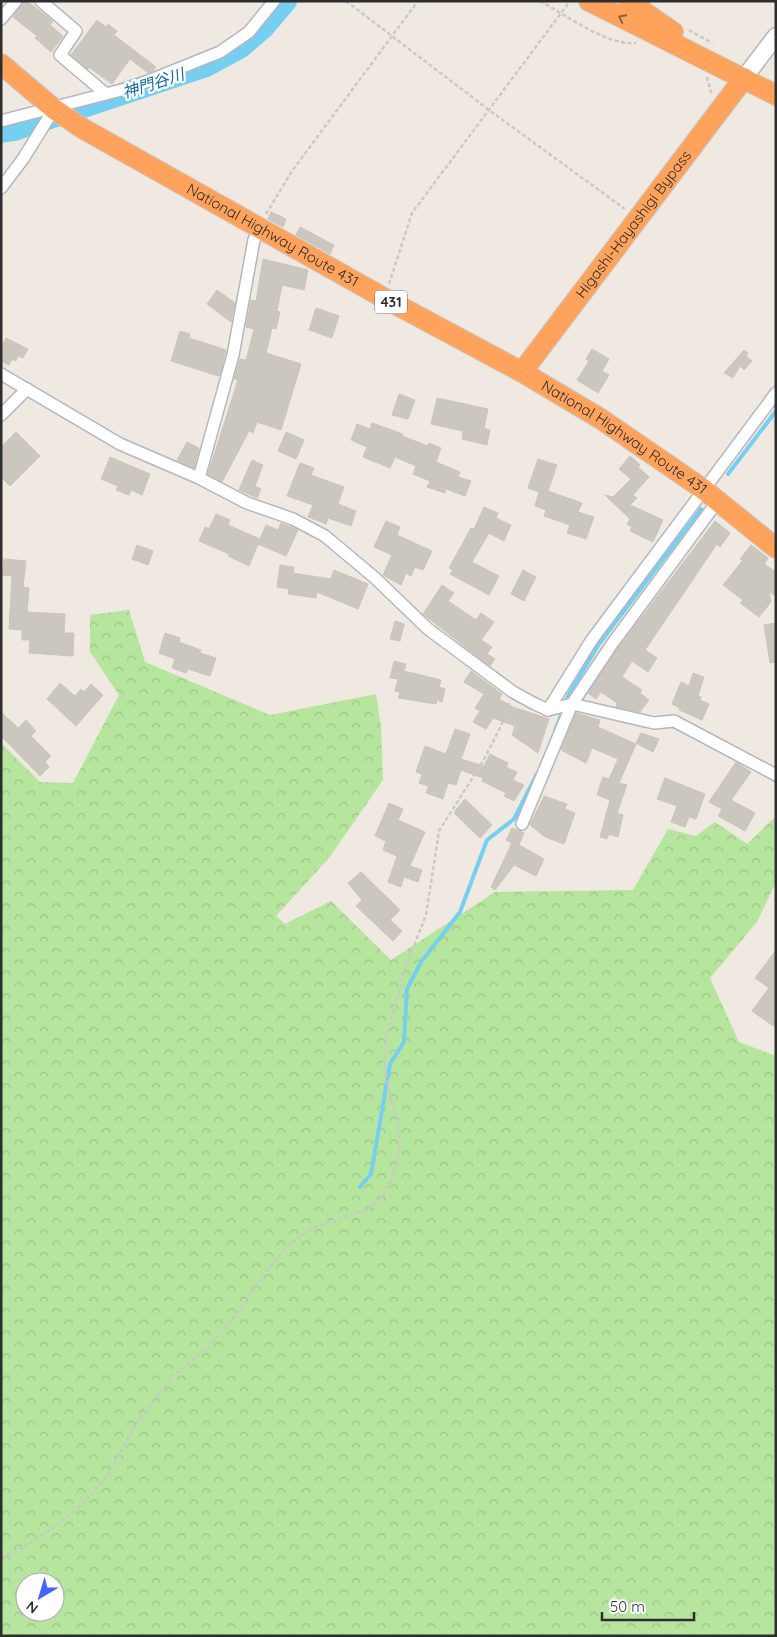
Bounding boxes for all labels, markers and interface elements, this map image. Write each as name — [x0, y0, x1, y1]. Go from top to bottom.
one-way arrow — [618, 14, 627, 24]
water label: 神門谷川 — [119, 63, 188, 102]
street label: Higashi-Hayashigi Bypass — [571, 146, 695, 302]
street label: National Highway Route 431 — [183, 179, 362, 291]
road number: 431 — [375, 290, 407, 314]
street label: National Highway Route 431 — [538, 376, 712, 498]
north arrow — [15, 1572, 65, 1622]
scale bar — [602, 1590, 694, 1622]
text: N — [22, 1597, 42, 1618]
text: 50 m — [610, 1597, 645, 1616]

